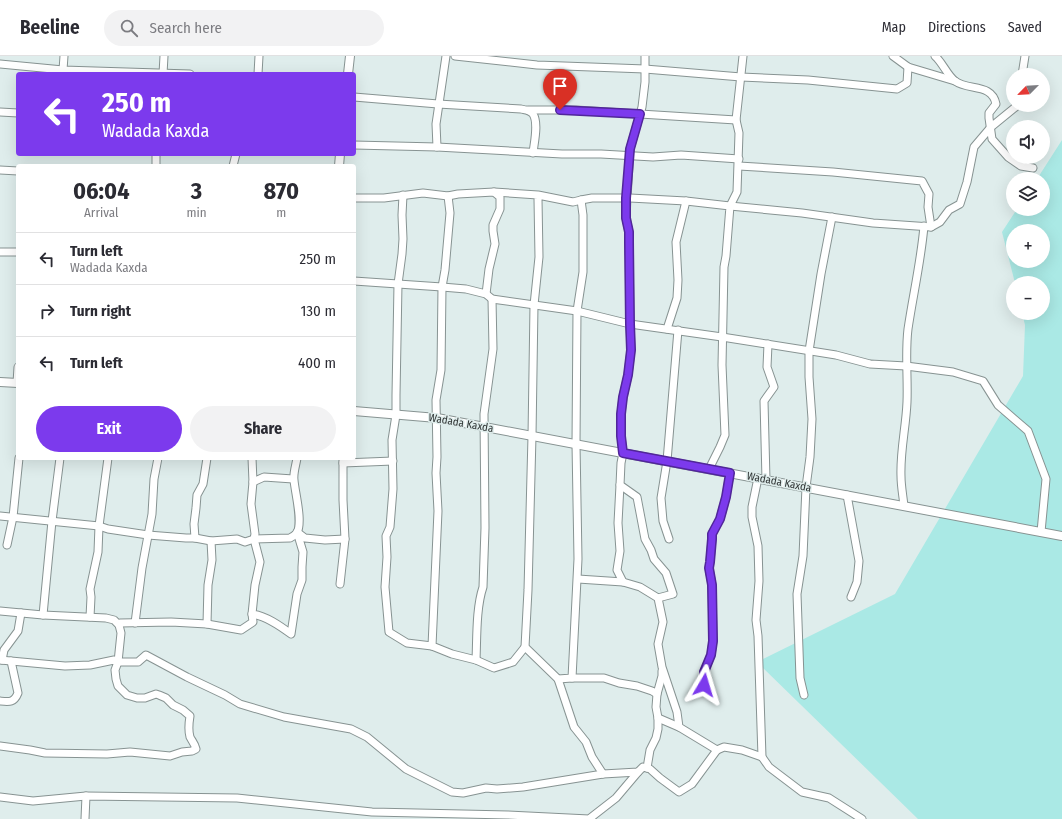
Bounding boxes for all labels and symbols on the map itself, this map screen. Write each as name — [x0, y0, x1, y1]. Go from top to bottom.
north arrow — [1006, 68, 1050, 112]
pin — [543, 69, 577, 110]
street label: Wadada Kaxda — [428, 411, 494, 435]
street label: Wadada Kaxda — [746, 469, 812, 495]
position arrow — [683, 664, 725, 706]

